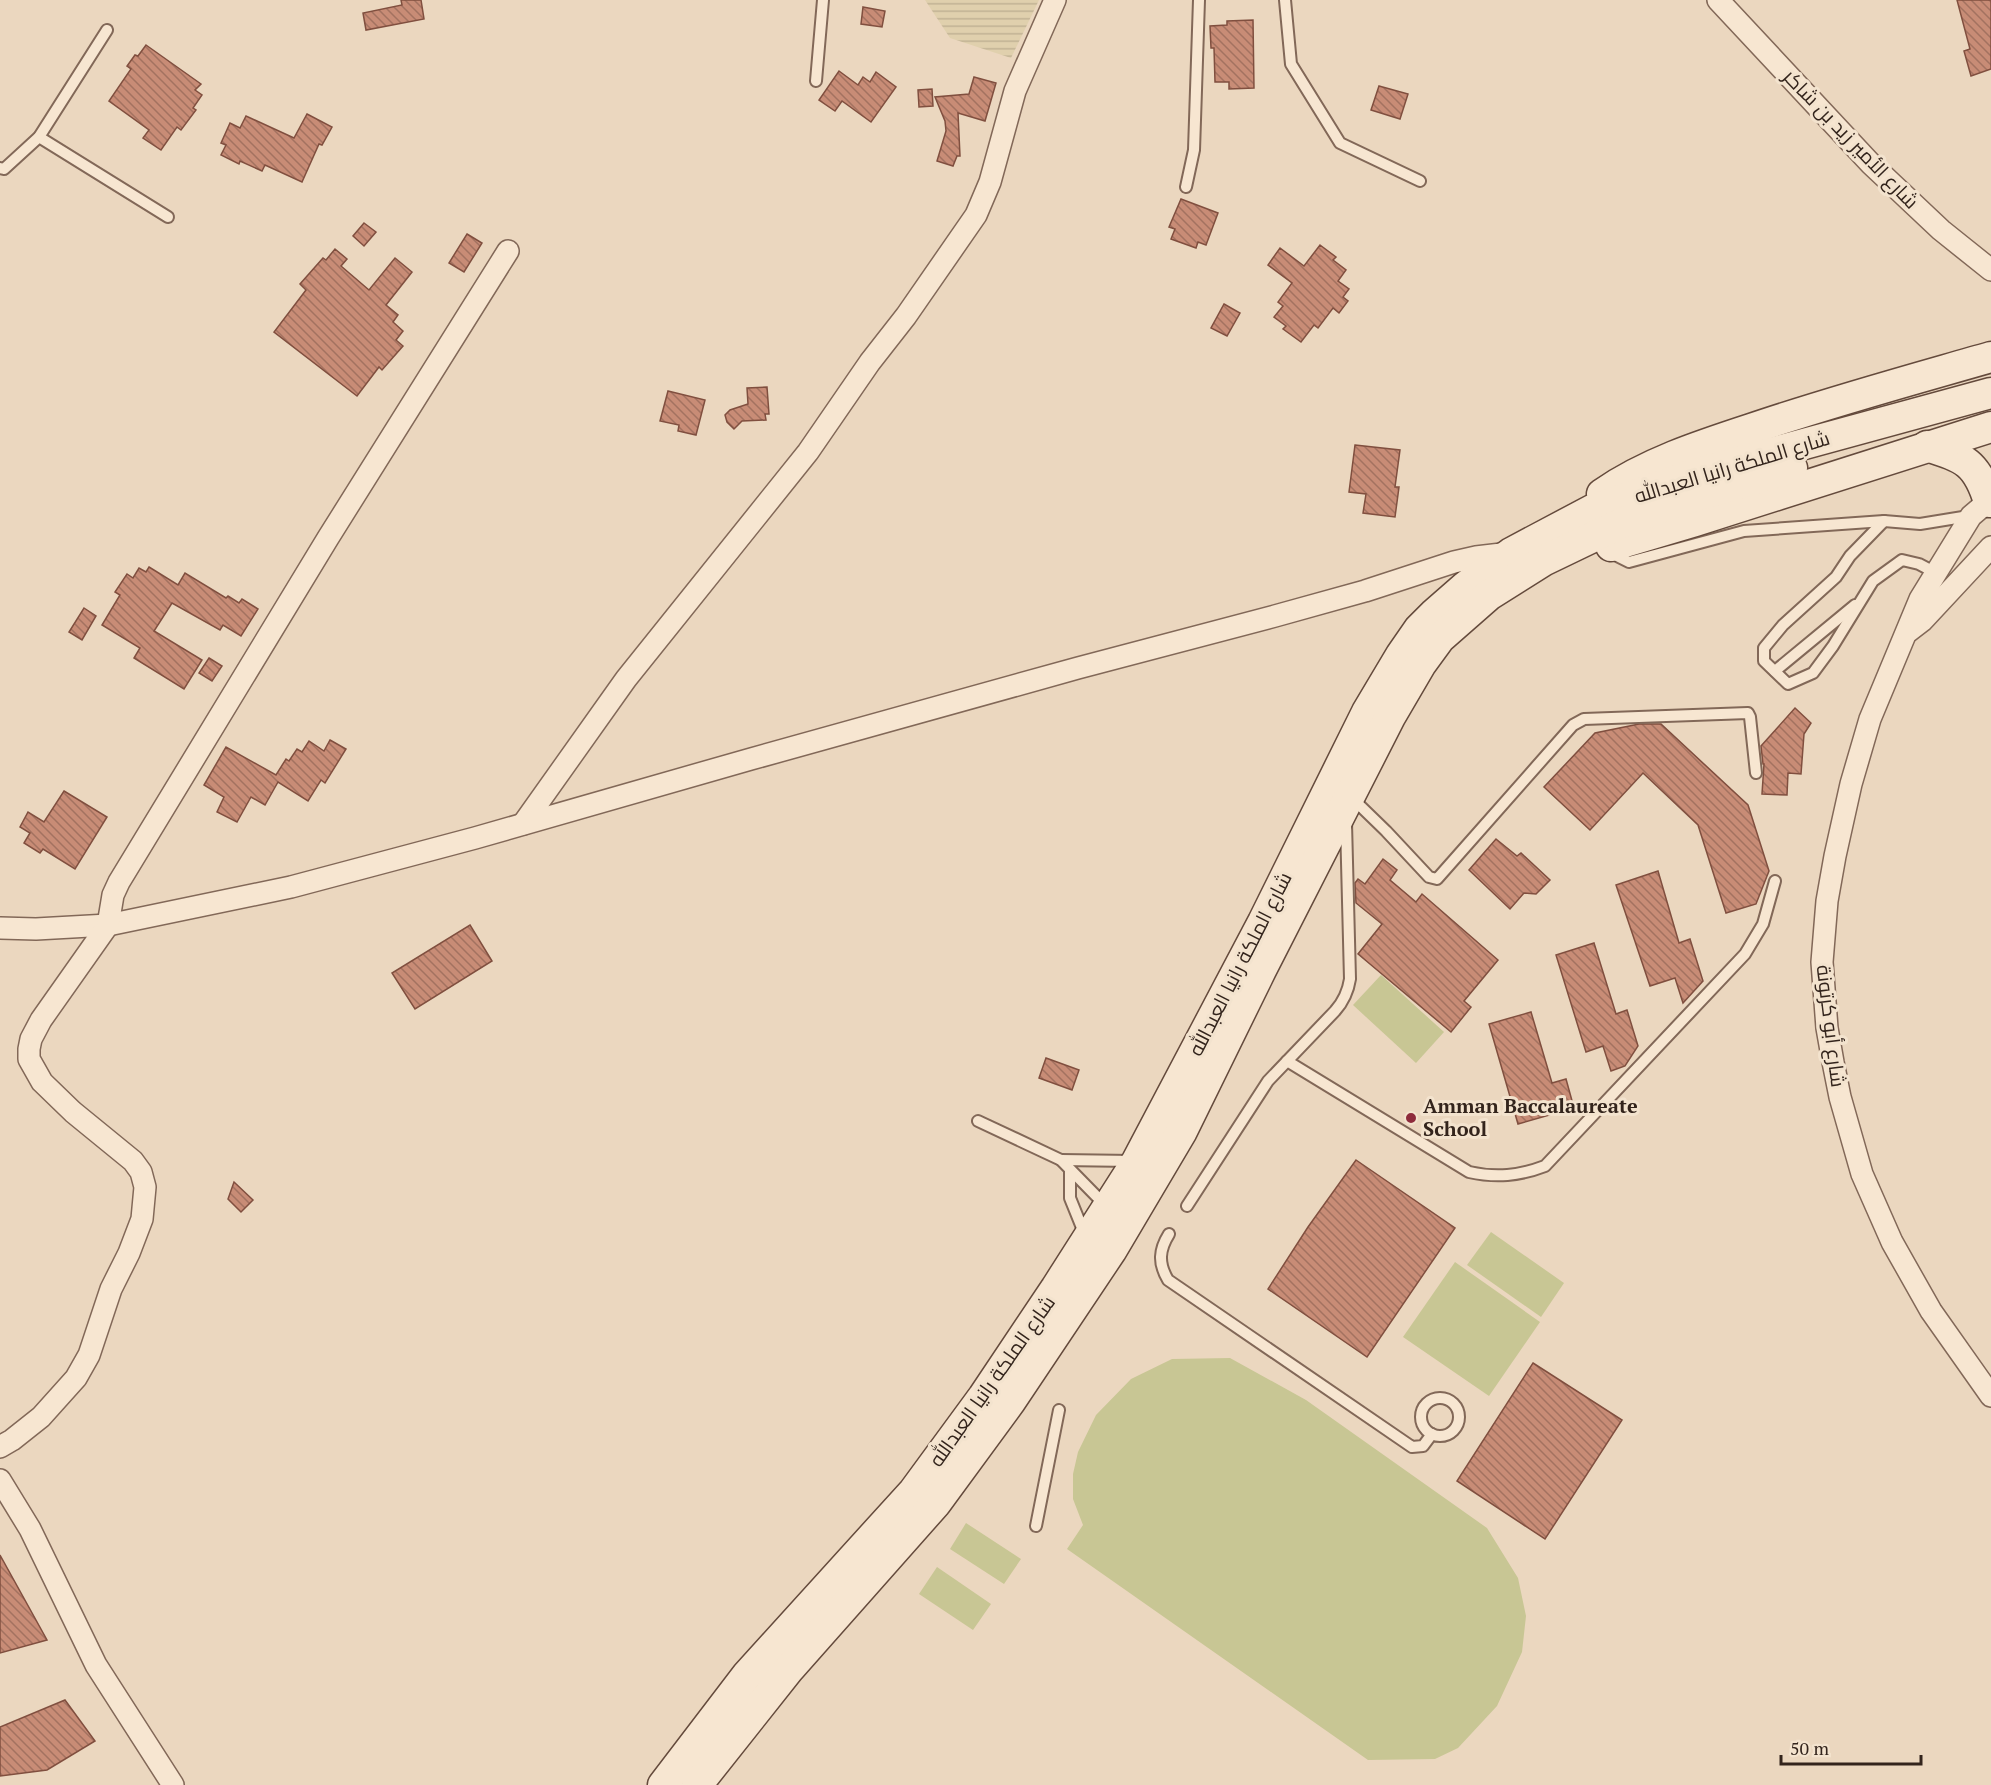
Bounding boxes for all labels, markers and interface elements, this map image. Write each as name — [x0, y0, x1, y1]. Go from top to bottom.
street label: شارع الأمير زيد بن شاكر — [1776, 62, 1925, 215]
street label: شارع الملكة رانيا العبدالله — [1631, 424, 1833, 510]
street label: شارع الملكة رانيا العبدالله — [1181, 867, 1299, 1061]
street label: شارع أبو كرتونة — [1810, 963, 1852, 1089]
place label: Amman Baccalaureate School — [1423, 1092, 1638, 1142]
marker: Amman Baccalaureate School — [1404, 1111, 1418, 1125]
street label: شارع الملكة رانيا العبدالله — [922, 1290, 1062, 1472]
scale bar — [1781, 1728, 1920, 1766]
text: 50 m — [1790, 1736, 1830, 1760]

